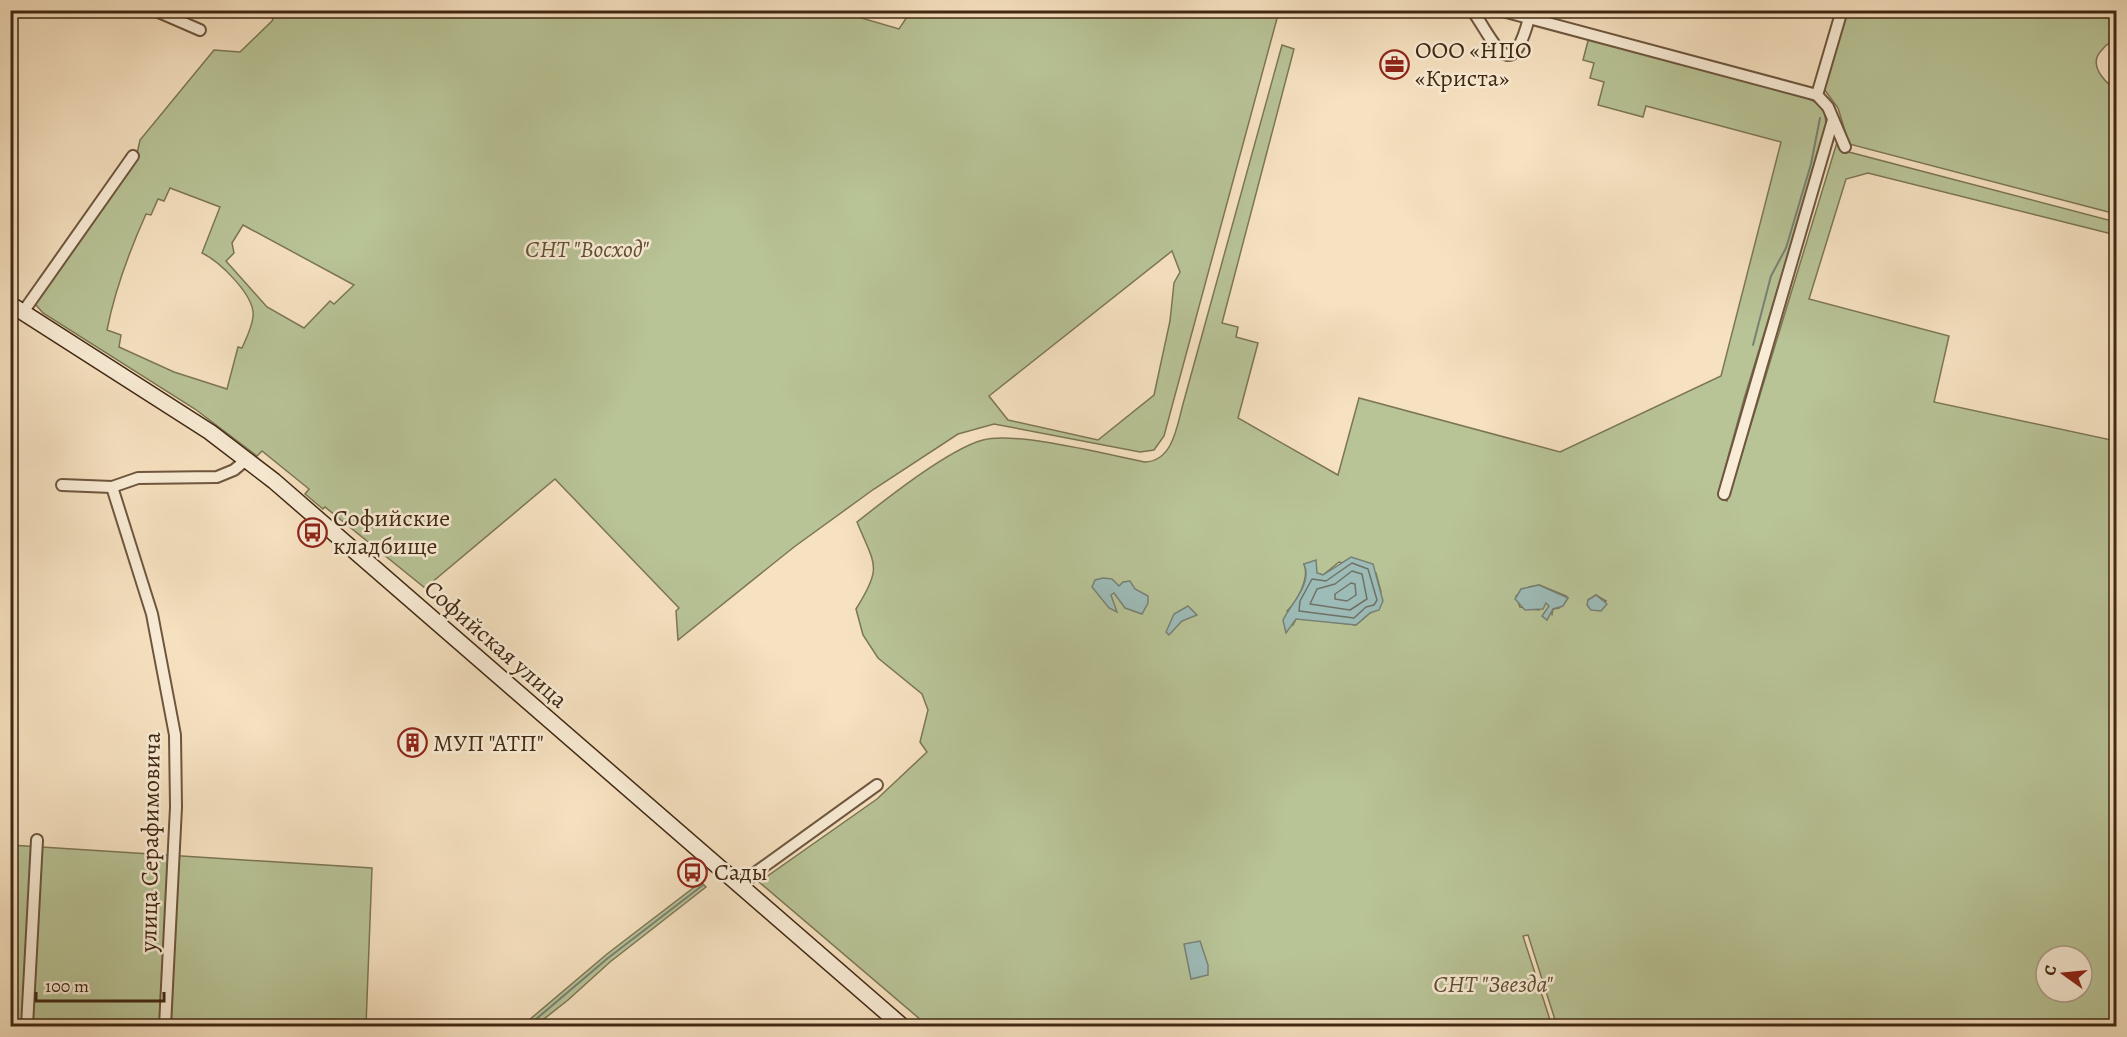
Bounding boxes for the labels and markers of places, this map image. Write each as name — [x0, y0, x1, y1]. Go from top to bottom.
place label: ООО «НПО «Криста» — [1415, 34, 1532, 94]
office icon: ООО «НПО «Криста» — [1378, 48, 1410, 80]
place label: Софийские кладбище — [333, 502, 450, 562]
bus stop icon: Софийские кладбище — [296, 516, 328, 548]
building icon: МУП "АТП" — [396, 727, 428, 759]
place label: МУП "АТП" — [433, 727, 544, 759]
bus stop icon: Сады — [677, 856, 709, 888]
place label: Сады — [714, 856, 768, 888]

